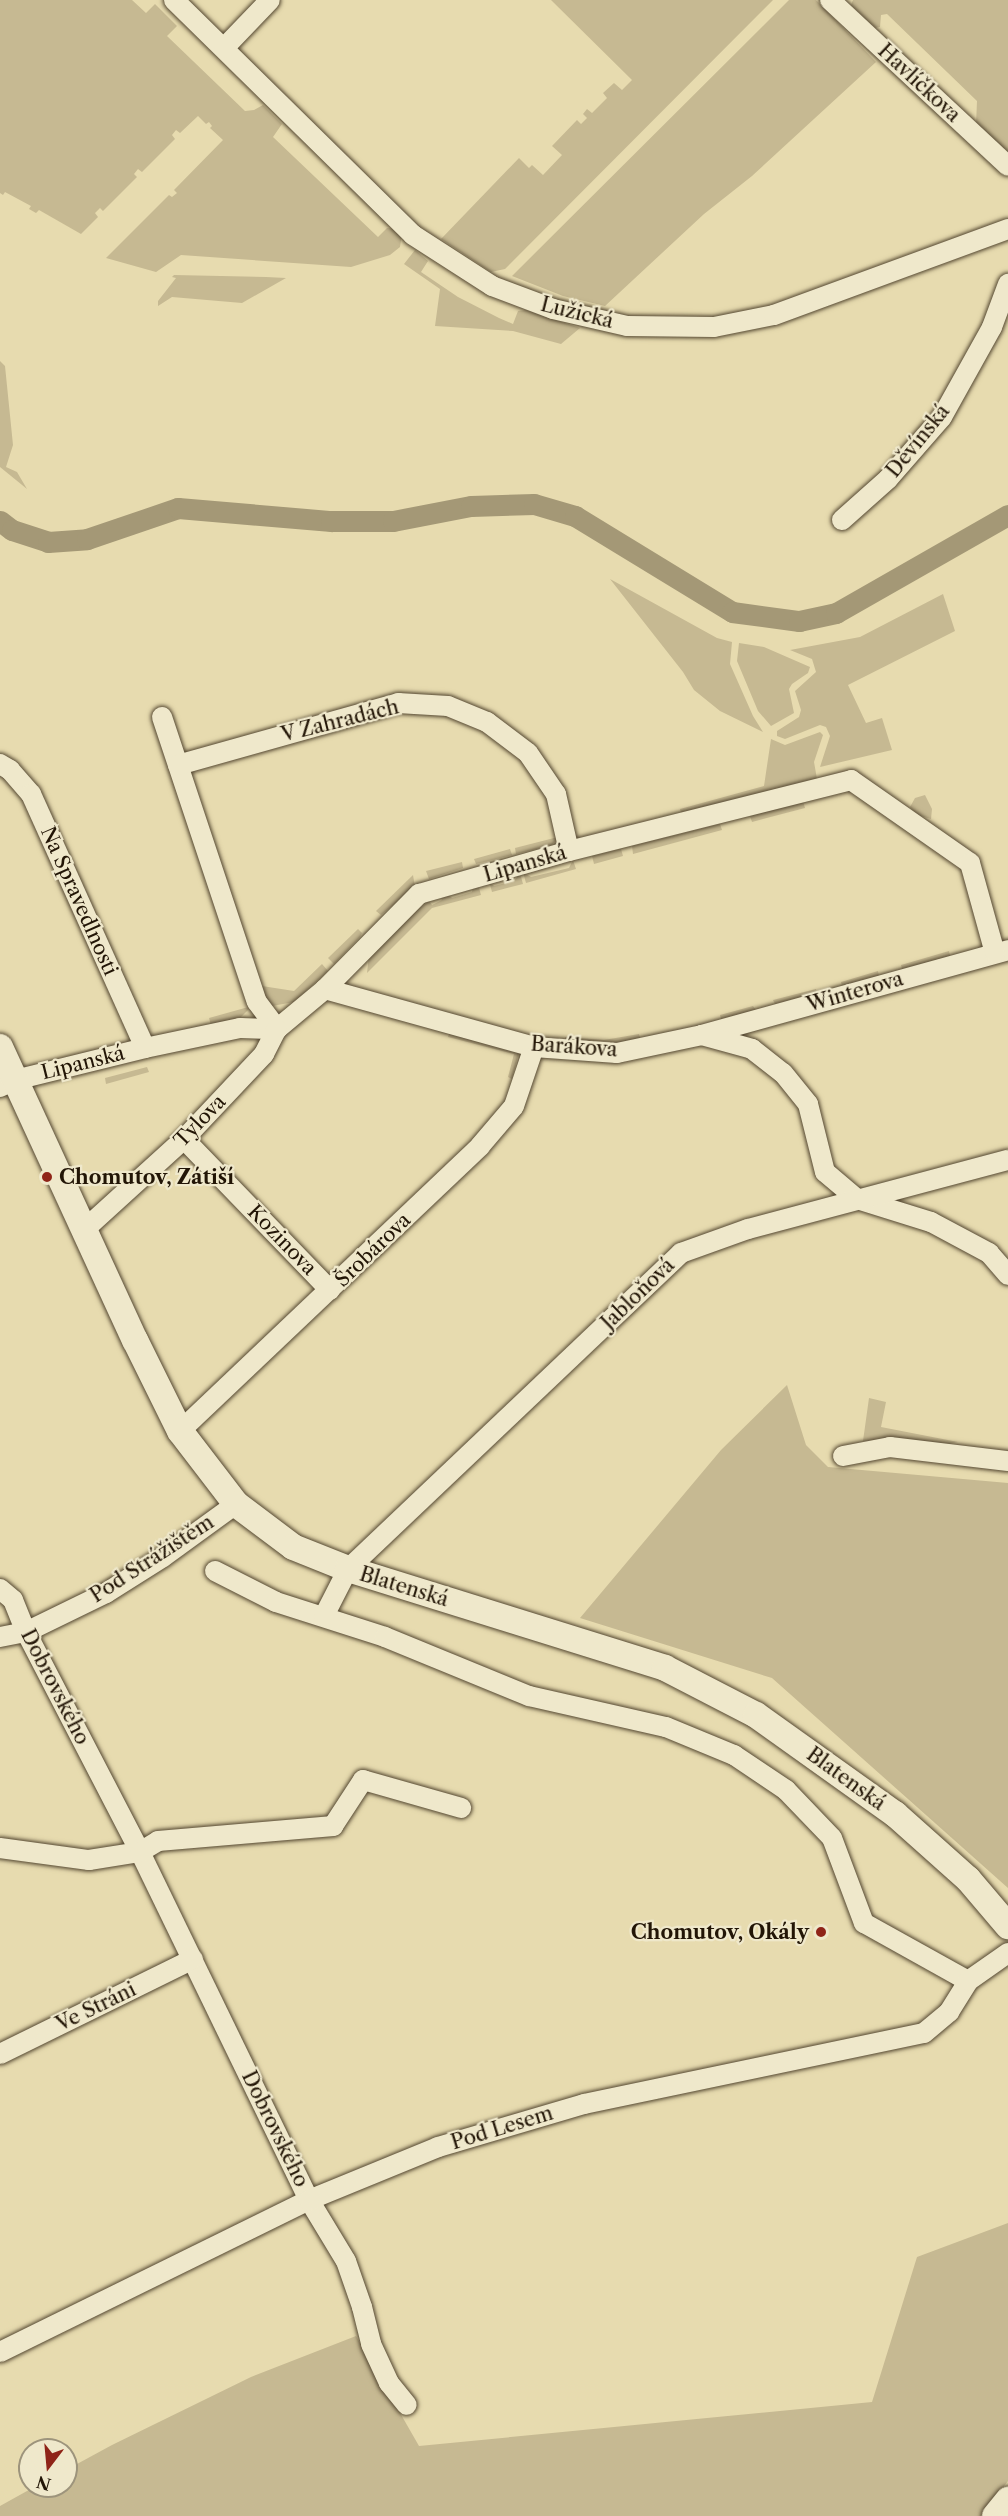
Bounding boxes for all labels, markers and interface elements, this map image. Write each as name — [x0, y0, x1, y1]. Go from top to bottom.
street label: Havlíčkova — [873, 39, 965, 127]
street label: Lužická — [538, 292, 616, 334]
street label: Děvínská — [881, 400, 955, 482]
street label: V Zahradách — [278, 695, 402, 747]
street label: Na Spravedlnosti — [35, 823, 123, 979]
street label: Lipanská — [481, 841, 569, 887]
street label: Winterova — [804, 967, 906, 1017]
street label: Barákova — [530, 1032, 618, 1062]
street label: Lipanská — [39, 1041, 127, 1085]
street label: Tylova — [169, 1090, 231, 1152]
place label: Chomutov, Zátiší — [59, 1165, 234, 1189]
marker: Chomutov, Zátiší — [40, 1170, 54, 1184]
street label: Kozinova — [243, 1200, 321, 1280]
street label: Šrobárova — [330, 1208, 416, 1292]
street label: Jabloňová — [596, 1253, 680, 1335]
street label: Pod Strážištěm — [86, 1510, 218, 1608]
street label: Blatenská — [357, 1562, 451, 1612]
street label: Dobrovského — [16, 1625, 94, 1749]
street label: Blatenská — [802, 1742, 890, 1816]
place label: Chomutov, Okály — [631, 1920, 809, 1944]
marker: Chomutov, Okály — [814, 1925, 828, 1939]
street label: Ve Stráni — [52, 1977, 140, 2037]
street label: Dobrovského — [237, 2067, 313, 2191]
street label: Pod Lesem — [448, 2101, 556, 2155]
north arrow — [18, 2438, 78, 2498]
text: N — [34, 2472, 53, 2495]

